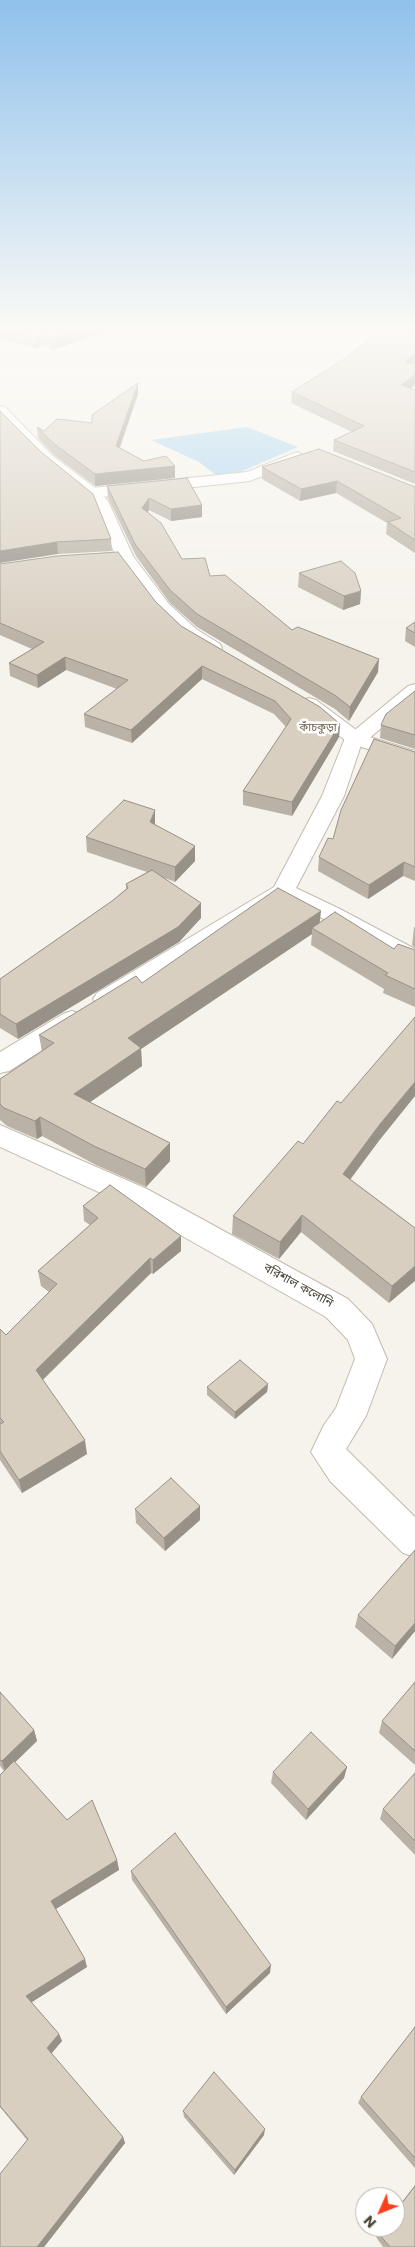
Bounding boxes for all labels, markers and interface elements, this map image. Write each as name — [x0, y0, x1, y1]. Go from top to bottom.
district label: কাঁচকুড়া — [299, 721, 337, 735]
street label: বরিশাল কলোনি — [261, 1261, 335, 1311]
north arrow — [355, 2187, 405, 2237]
text: N — [359, 2211, 381, 2232]

